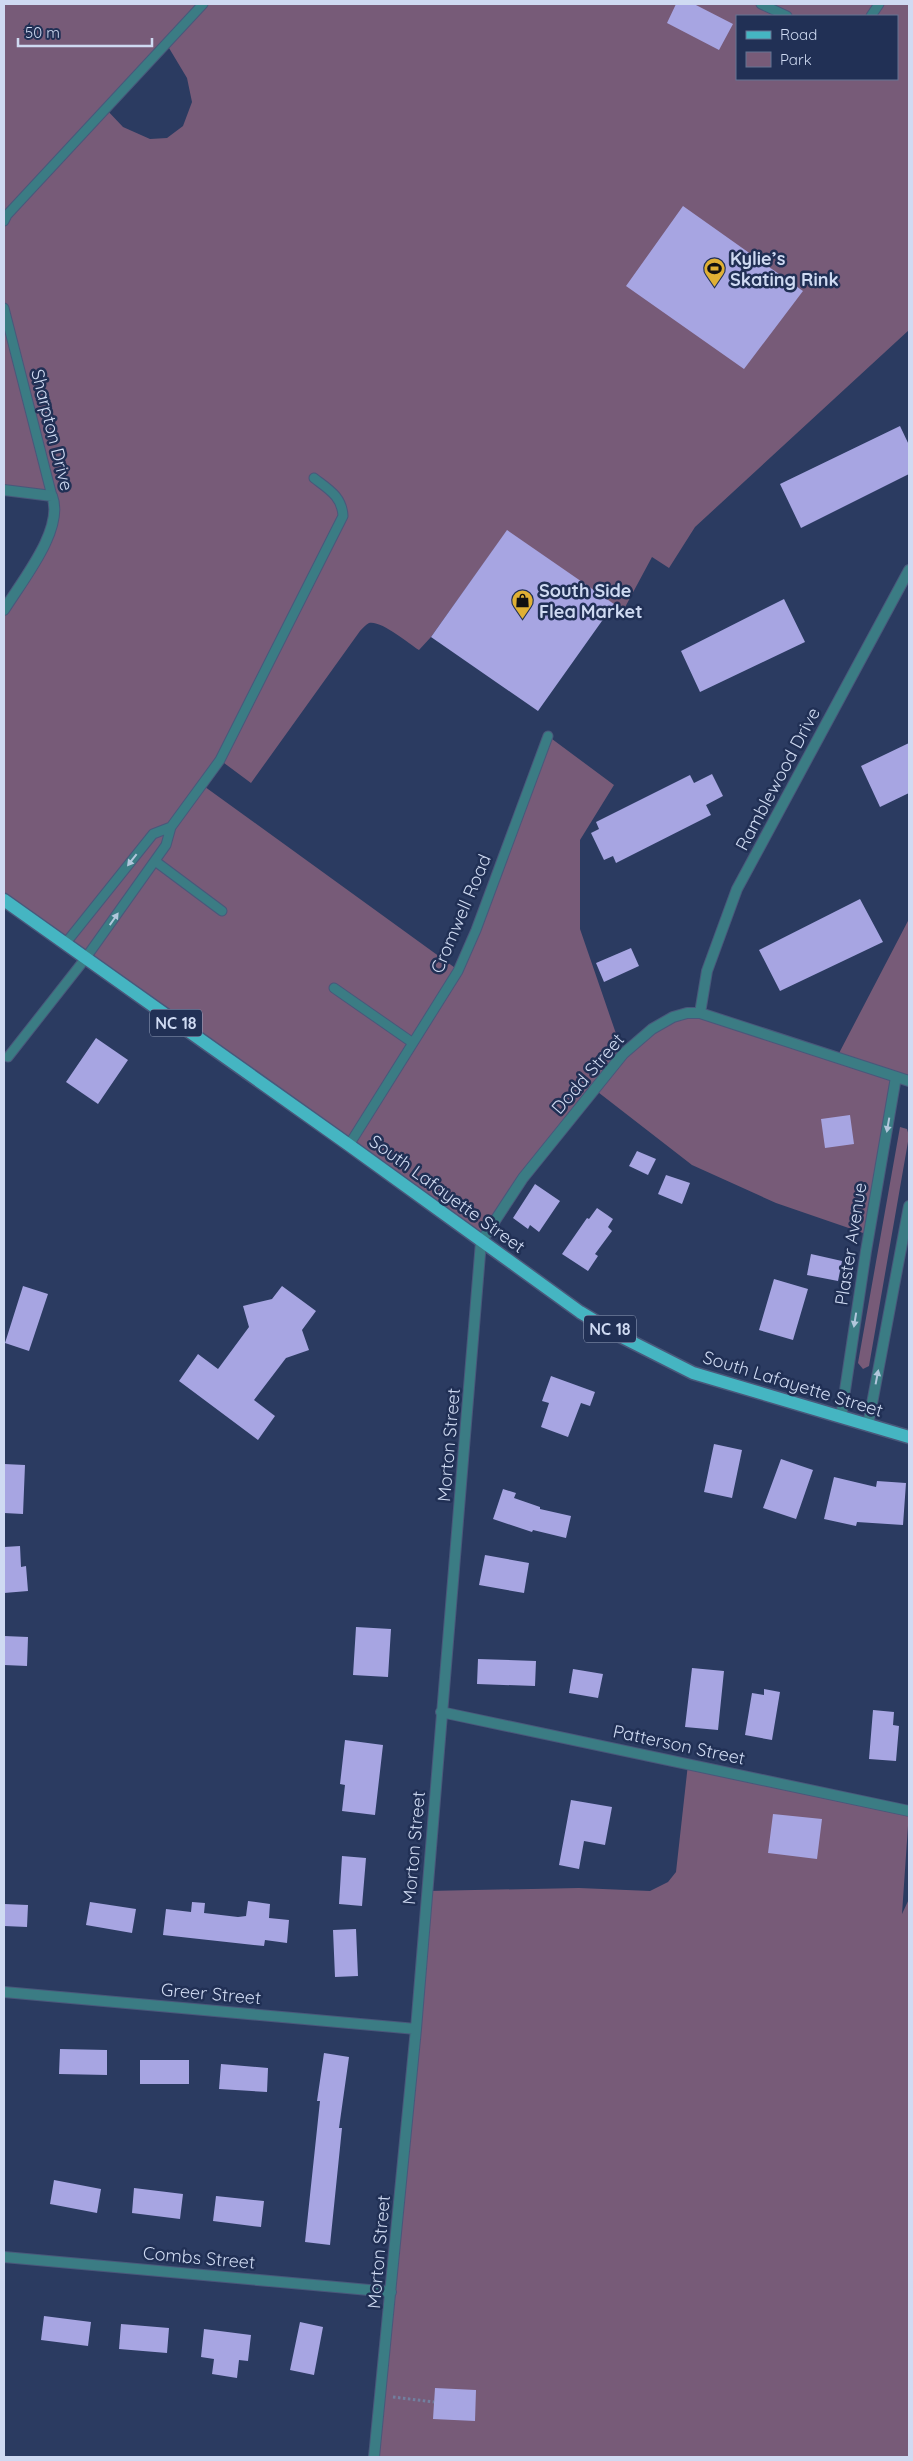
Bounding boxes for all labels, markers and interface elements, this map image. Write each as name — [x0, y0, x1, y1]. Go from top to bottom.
scale bar — [18, 15, 151, 47]
legend — [736, 15, 898, 80]
text: 50 m — [25, 23, 60, 42]
text: Road — [780, 25, 817, 44]
text: Park — [780, 50, 812, 69]
place label: Kylie’s Skating Rink — [730, 247, 839, 291]
sports icon: Kylie’s Skating Rink — [702, 257, 726, 288]
street label: Sharpton Drive — [26, 367, 79, 493]
place label: South Side Flea Market — [539, 579, 643, 623]
shop icon: South Side Flea Market — [511, 589, 535, 620]
street label: Ramblewood Drive — [730, 703, 825, 854]
street label: Cromwell Road — [425, 851, 496, 977]
one-way arrow — [127, 853, 138, 866]
one-way arrow — [109, 912, 119, 926]
road number: NC 18 — [150, 1010, 202, 1036]
street label: Dodd Street — [546, 1028, 629, 1119]
one-way arrow — [883, 1118, 891, 1134]
street label: South Lafayette Street — [365, 1129, 530, 1258]
street label: Plaster Avenue — [829, 1181, 872, 1307]
one-way arrow — [851, 1312, 859, 1328]
road number: NC 18 — [584, 1316, 636, 1342]
street label: South Lafayette Street — [700, 1345, 886, 1422]
one-way arrow — [874, 1369, 882, 1385]
street label: Morton Street — [432, 1387, 465, 1503]
street label: Patterson Street — [611, 1719, 747, 1770]
street label: Morton Street — [397, 1790, 430, 1906]
street label: Greer Street — [160, 1978, 262, 2009]
street label: Morton Street — [362, 2194, 395, 2310]
street label: Combs Street — [142, 2241, 256, 2274]

